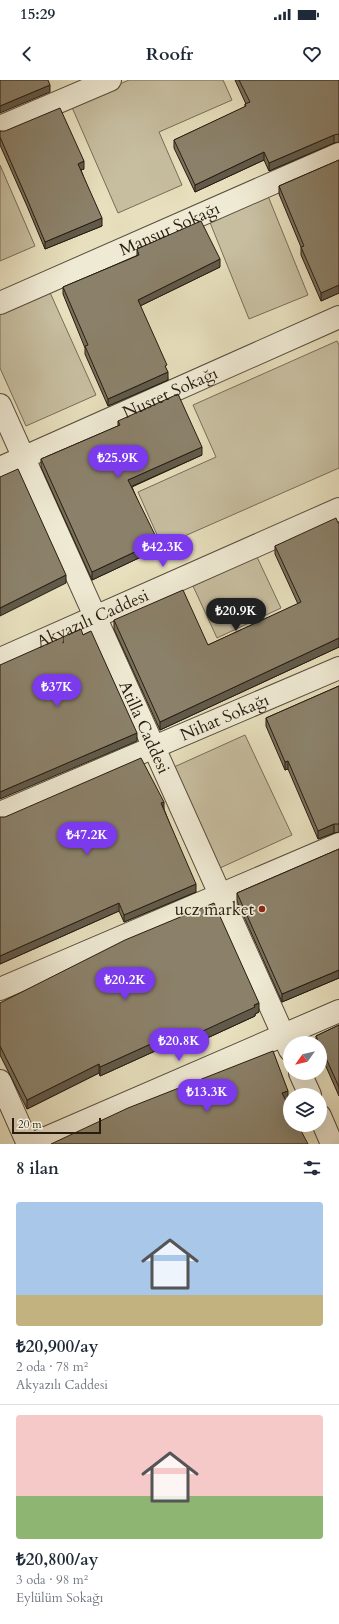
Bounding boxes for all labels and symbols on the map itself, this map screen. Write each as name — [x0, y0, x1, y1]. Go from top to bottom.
street label: Mansur Sokağı — [116, 197, 224, 261]
street label: Nusret Sokağı — [119, 361, 222, 424]
pin: ₺25.9K — [85, 445, 151, 479]
pin: ₺42.3K — [130, 534, 196, 568]
street label: Akyazılı Caddesi — [33, 584, 152, 653]
pin: ₺20.9K — [203, 598, 269, 632]
pin: ₺37K — [33, 674, 81, 708]
street label: Atilla Caddesi — [113, 677, 175, 777]
street label: Nihat Sokağı — [177, 688, 273, 747]
pin: ₺47.2K — [54, 822, 120, 856]
place label: ucz market — [175, 898, 255, 921]
marker: ucz market — [257, 904, 267, 914]
pin: ₺20.2K — [92, 967, 158, 1001]
pin: ₺20.8K — [146, 1028, 212, 1062]
north arrow — [283, 1036, 327, 1080]
pin: ₺13.3K — [174, 1079, 240, 1113]
scale bar — [12, 1116, 101, 1135]

